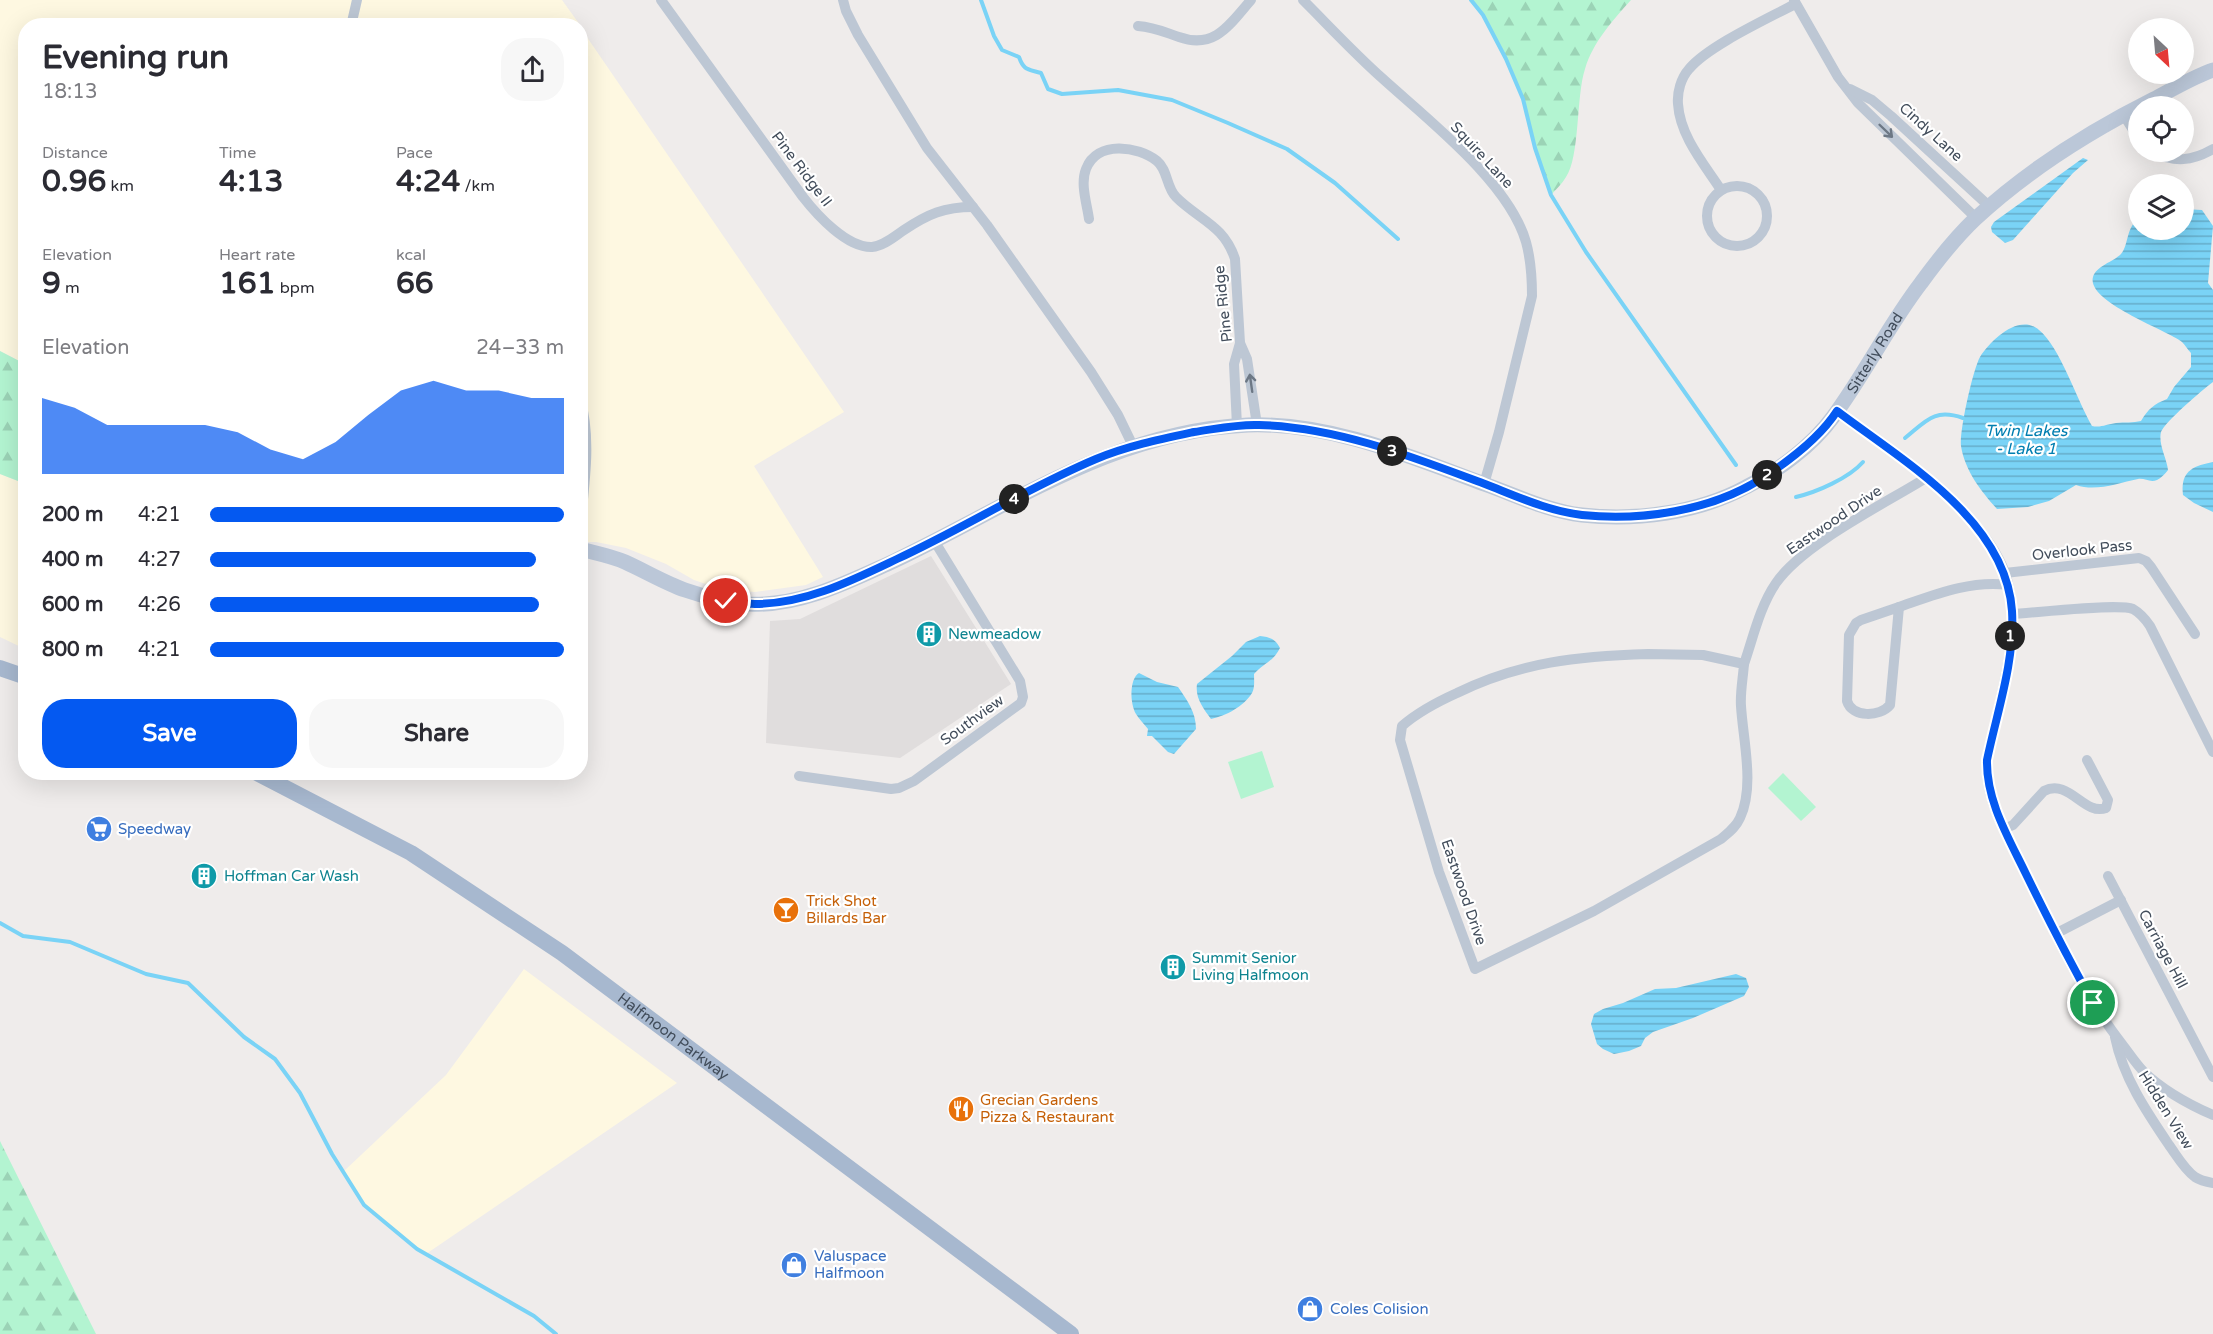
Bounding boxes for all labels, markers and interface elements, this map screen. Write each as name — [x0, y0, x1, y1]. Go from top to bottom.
north arrow — [2128, 18, 2194, 84]
map controls — [2128, 18, 2194, 240]
text: Evening run — [42, 38, 229, 77]
button: share — [501, 38, 564, 101]
text: 18:13 — [42, 80, 97, 104]
button: locate — [2128, 96, 2194, 162]
street label: Cindy Lane — [1895, 99, 1967, 165]
street label: Squire Lane — [1447, 118, 1517, 192]
one-way arrow — [1879, 124, 1894, 138]
street label: Pine Ridge II — [768, 128, 836, 210]
text: Distance — [42, 143, 108, 163]
text: Time — [219, 143, 256, 163]
text: Pace — [396, 143, 433, 163]
text: 0.96 — [42, 163, 106, 200]
text: 4:13 — [219, 163, 283, 200]
text: 4:24 — [396, 163, 460, 200]
button: layers — [2128, 174, 2194, 240]
text: km — [106, 176, 134, 196]
text: /km — [460, 176, 495, 196]
text: Elevation — [42, 245, 112, 265]
text: Heart rate — [219, 245, 295, 265]
text: kcal — [396, 245, 426, 265]
text: 9 — [42, 265, 61, 302]
text: 161 — [219, 265, 276, 302]
text: 66 — [396, 265, 434, 302]
street label: Pine Ridge — [1210, 265, 1236, 343]
text: m — [61, 278, 80, 298]
text: bpm — [276, 278, 315, 298]
street label: Sitterly Road — [1843, 309, 1907, 397]
text: Elevation — [42, 336, 129, 360]
text: 24–33 m — [476, 336, 564, 360]
one-way arrow — [1245, 374, 1256, 394]
water label: Twin Lakes - Lake 1 — [1985, 421, 2069, 459]
pin: 3 — [1377, 436, 1407, 466]
text: 3 — [1387, 441, 1397, 461]
pin: 2 — [1752, 460, 1782, 490]
text: 2 — [1762, 465, 1772, 485]
street label: Eastwood Drive — [1783, 481, 1885, 559]
pin: 4 — [999, 484, 1029, 514]
text: 4 — [1009, 489, 1019, 509]
text: 200 m — [42, 503, 103, 527]
text: 4:21 — [138, 503, 181, 527]
street label: Overlook Pass — [2031, 536, 2133, 564]
text: 400 m — [42, 548, 103, 572]
text: 4:27 — [138, 548, 181, 572]
pin — [700, 575, 751, 626]
icon: check — [709, 584, 742, 617]
text: 600 m — [42, 593, 103, 617]
text: 4:26 — [138, 593, 181, 617]
building icon: Newmeadow — [914, 619, 944, 649]
pin: 1 — [1995, 621, 2025, 651]
place label: Newmeadow — [948, 625, 1041, 643]
text: 1 — [2005, 626, 2015, 646]
text: 800 m — [42, 638, 103, 662]
text: 4:21 — [138, 638, 181, 662]
street label: Southview — [937, 691, 1007, 749]
button: Save — [42, 699, 297, 768]
button: Share — [309, 699, 564, 768]
supermarket icon: Speedway — [84, 814, 114, 844]
place label: Speedway — [118, 820, 191, 838]
street label: Eastwood Drive — [1437, 837, 1491, 947]
building icon: Hoffman Car Wash — [189, 861, 219, 891]
place label: Hoffman Car Wash — [224, 867, 359, 885]
place label: Trick Shot Billards Bar — [806, 892, 887, 927]
bar icon: Trick Shot Billards Bar — [771, 895, 801, 925]
street label: Carriage Hill — [2135, 906, 2191, 992]
place label: Summit Senior Living Halfmoon — [1192, 949, 1309, 984]
building icon: Summit Senior Living Halfmoon — [1158, 952, 1188, 982]
pin — [2067, 977, 2118, 1028]
icon: arrive — [2076, 986, 2109, 1019]
street label: Halfmoon Parkway — [614, 989, 733, 1084]
street label: Hidden View — [2135, 1067, 2197, 1153]
place label: Grecian Gardens Pizza & Restaurant — [980, 1091, 1115, 1126]
restaurant icon: Grecian Gardens Pizza & Restaurant — [946, 1094, 976, 1124]
place label: Valuspace Halfmoon — [814, 1247, 886, 1282]
shop icon: Valuspace Halfmoon — [779, 1250, 809, 1280]
shop icon: Coles Colision — [1295, 1294, 1325, 1324]
place label: Coles Colision — [1330, 1300, 1429, 1318]

